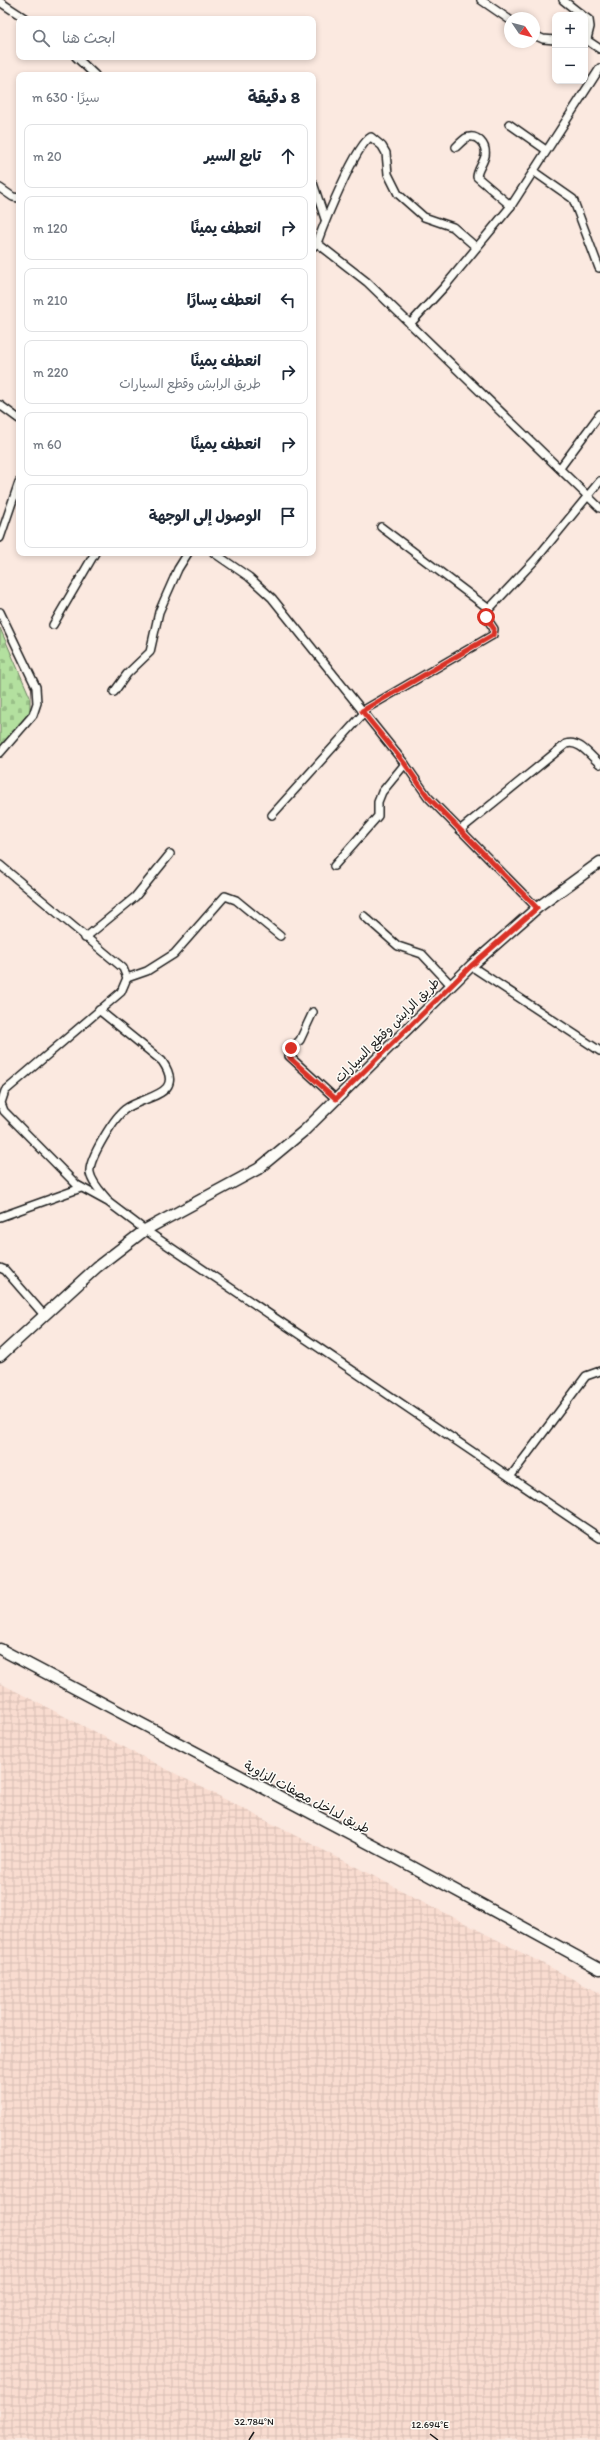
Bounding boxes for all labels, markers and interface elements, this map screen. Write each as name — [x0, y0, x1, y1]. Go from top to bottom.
north arrow — [504, 12, 540, 48]
map controls — [552, 12, 588, 84]
button: + — [552, 12, 588, 48]
search box — [16, 16, 316, 60]
icon: search — [30, 27, 52, 49]
text: ابحث هنا — [62, 29, 116, 47]
button: − — [552, 48, 588, 84]
text: 8 دقيقة — [248, 87, 300, 107]
text: سيرًا · 630 m — [32, 90, 99, 105]
icon: ahead — [277, 145, 299, 167]
text: تابع السير — [204, 147, 261, 165]
text: 20 m — [33, 149, 62, 164]
icon: right — [277, 217, 299, 239]
text: انعطف يمينًا — [191, 219, 261, 237]
text: 120 m — [33, 221, 68, 236]
icon: left — [277, 289, 299, 311]
text: انعطف يسارًا — [187, 291, 261, 309]
text: 210 m — [33, 293, 68, 308]
text: انعطف يمينًا — [191, 352, 261, 370]
icon: right — [277, 361, 299, 383]
text: 220 m — [33, 365, 69, 380]
text: طريق الرابش وقطع السيارات — [119, 376, 261, 391]
icon: right — [277, 433, 299, 455]
text: انعطف يمينًا — [191, 435, 261, 453]
text: 60 m — [33, 437, 62, 452]
icon: arrive — [277, 505, 299, 527]
text: الوصول إلى الوجهة — [149, 507, 261, 525]
route start — [477, 608, 495, 626]
street label: طريق الرابش وقطع السيارات — [332, 975, 445, 1088]
route end — [282, 1039, 300, 1057]
street label: طريق لداخل مصفات الزاوية — [241, 1757, 372, 1837]
text: 32.784°N — [234, 2415, 274, 2428]
text: 12.694°E — [411, 2418, 449, 2431]

